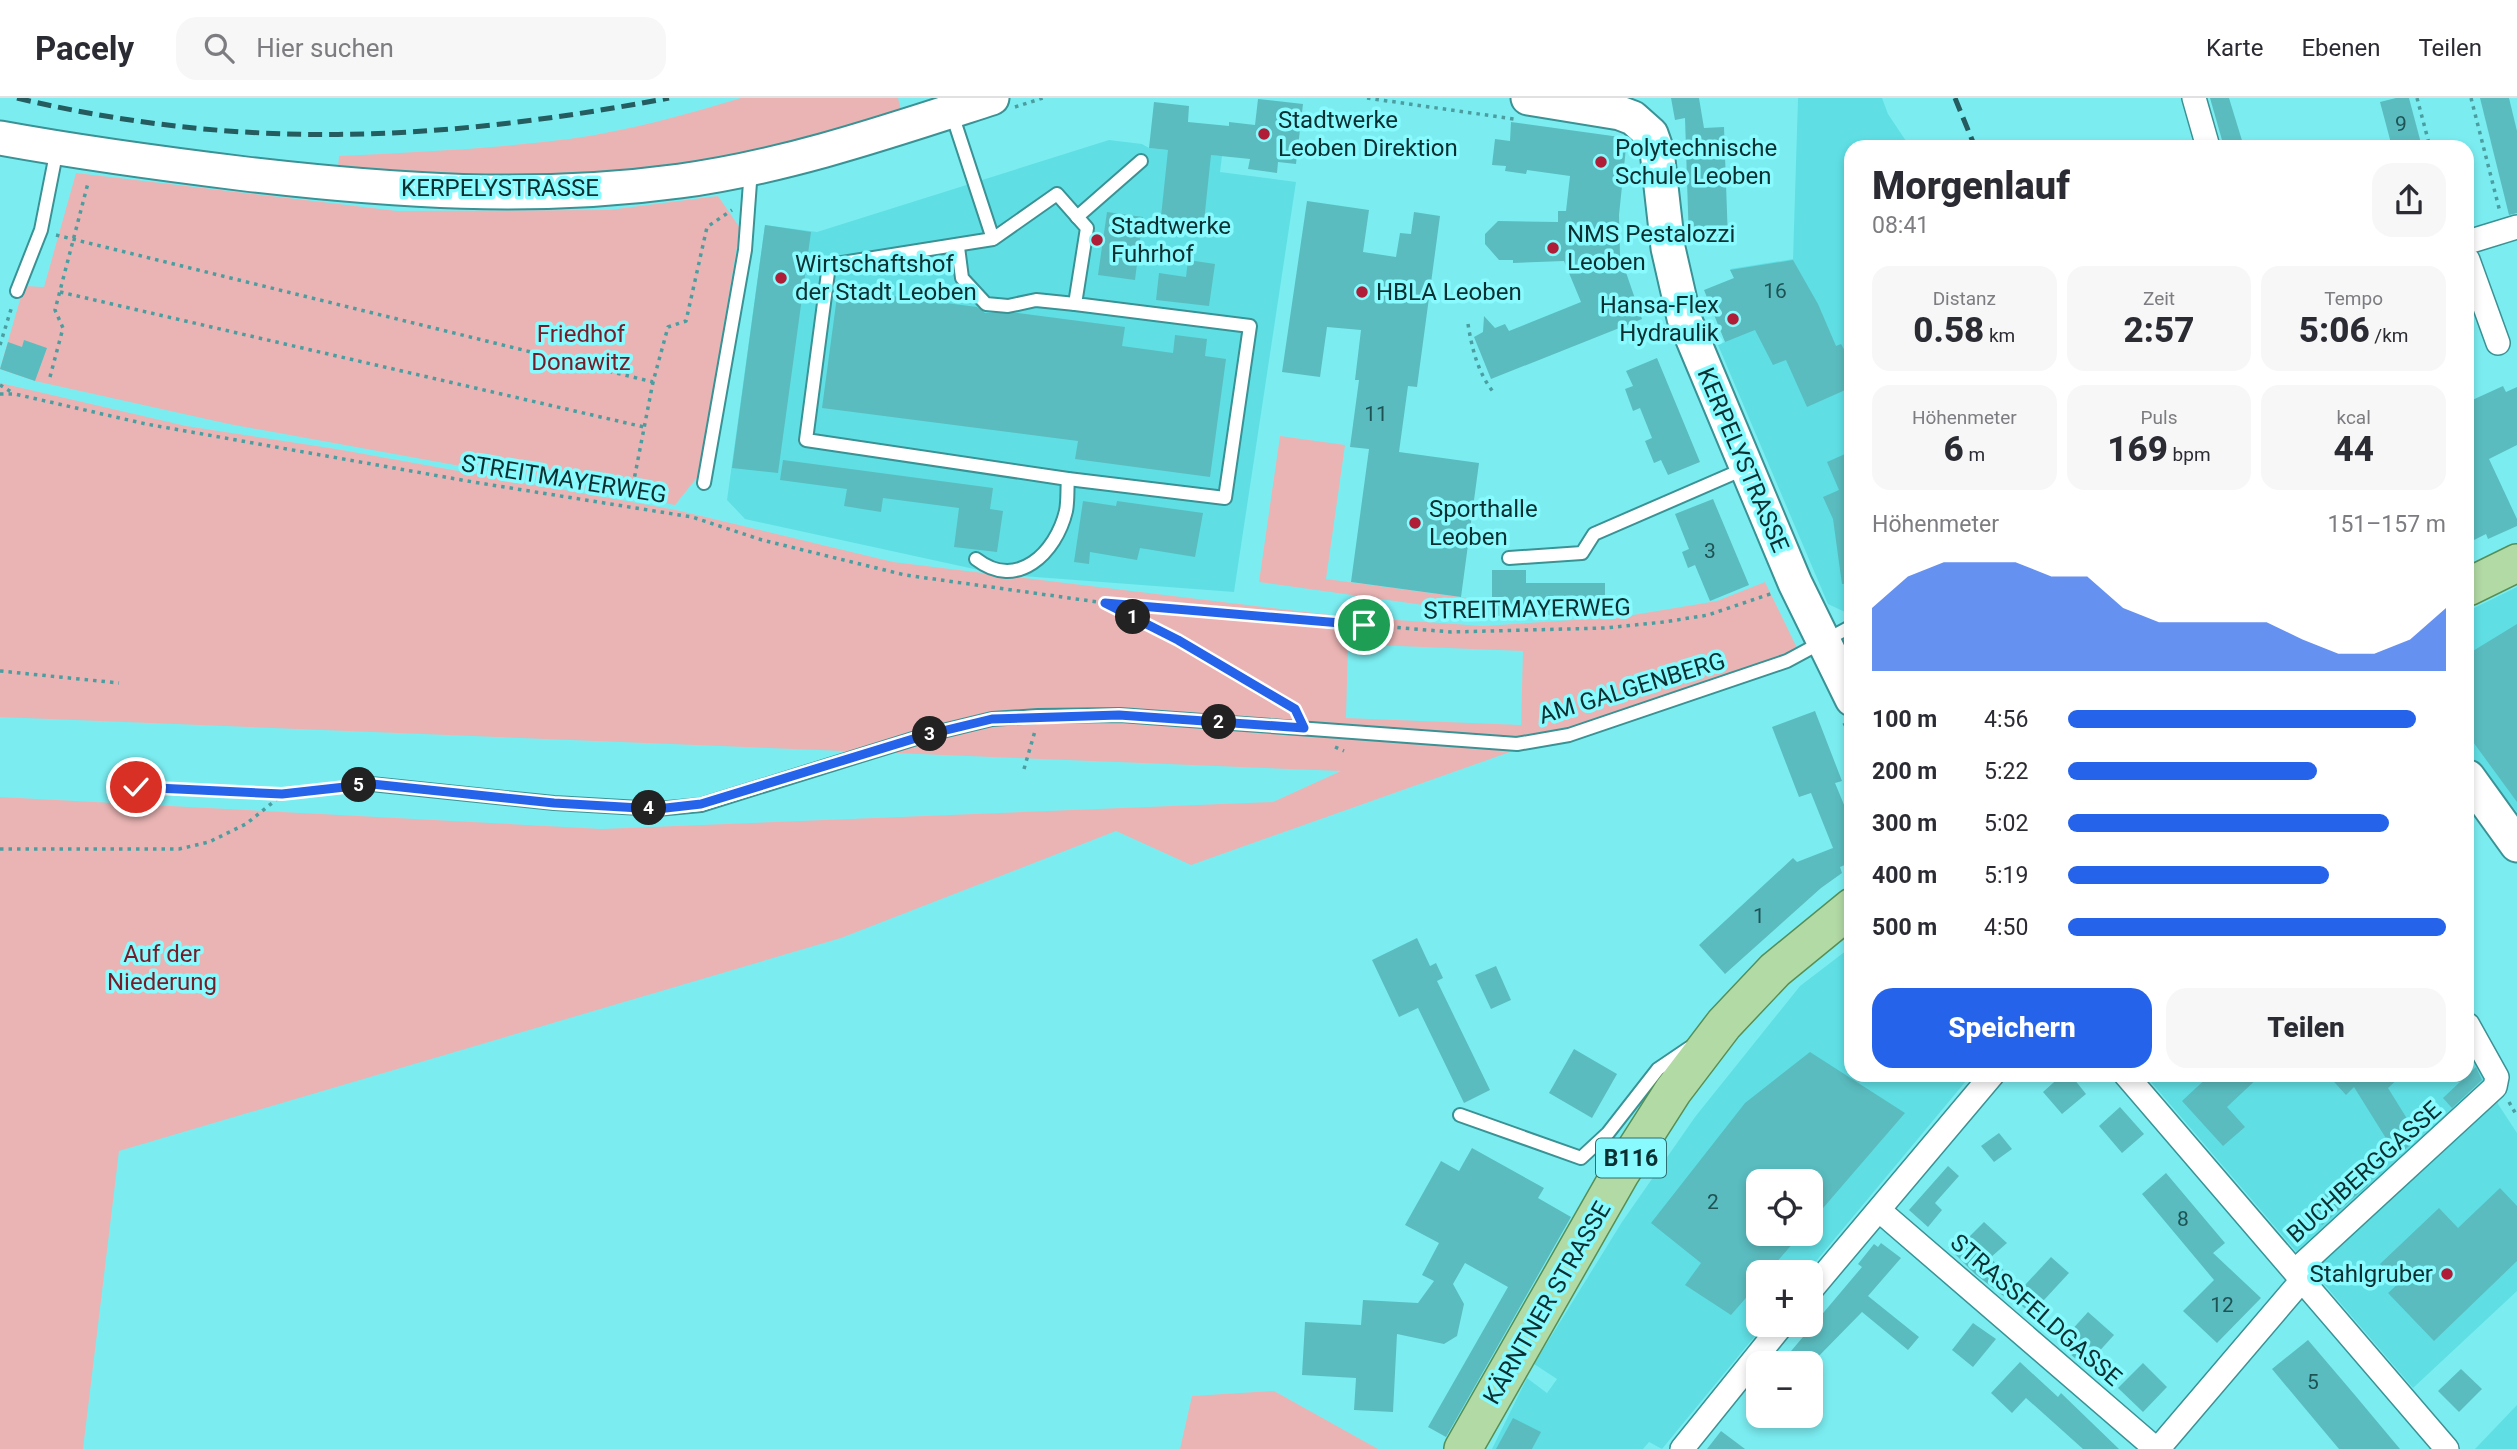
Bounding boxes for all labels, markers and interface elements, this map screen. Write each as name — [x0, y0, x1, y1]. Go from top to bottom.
search box — [176, 17, 666, 80]
text: Pacely — [35, 29, 134, 68]
icon: search — [200, 29, 238, 67]
text: Hier suchen — [256, 33, 394, 63]
text: Karte — [2206, 34, 2263, 62]
text: Ebenen — [2301, 34, 2380, 62]
text: Teilen — [2418, 34, 2482, 62]
place label: Stadtwerke Leoben Direktion — [1278, 106, 1458, 162]
house number: 9 — [2395, 112, 2407, 136]
marker: Stadtwerke Leoben Direktion — [1256, 126, 1272, 142]
place label: Polytechnische Schule Leoben — [1615, 134, 1777, 190]
marker: Polytechnische Schule Leoben — [1593, 154, 1609, 170]
button: share — [2372, 163, 2446, 237]
text: Morgenlauf — [1872, 164, 2070, 208]
street label: KERPELYSTRASSE — [401, 174, 599, 202]
place label: Stadtwerke Fuhrhof — [1111, 212, 1231, 268]
text: 08:41 — [1872, 212, 1929, 239]
place label: NMS Pestalozzi Leoben — [1567, 220, 1735, 276]
marker: Stadtwerke Fuhrhof — [1089, 232, 1105, 248]
marker: NMS Pestalozzi Leoben — [1545, 240, 1561, 256]
place label: Wirtschaftshof der Stadt Leoben — [795, 250, 977, 306]
marker: Wirtschaftshof der Stadt Leoben — [773, 270, 789, 286]
place label: HBLA Leoben — [1376, 278, 1522, 306]
house number: 16 — [1763, 279, 1787, 303]
marker: HBLA Leoben — [1354, 284, 1370, 300]
text: Distanz — [1933, 287, 1996, 310]
text: Zeit — [2143, 287, 2175, 310]
text: Tempo — [2324, 287, 2383, 310]
place label: Hansa-Flex Hydraulik — [1600, 291, 1720, 347]
text: 0.58 — [1913, 310, 1984, 351]
text: 2:57 — [2124, 310, 2194, 351]
text: 5:06 — [2299, 310, 2370, 351]
marker: Hansa-Flex Hydraulik — [1725, 311, 1741, 327]
park label: Friedhof Donawitz — [531, 320, 631, 376]
text: km — [1984, 324, 2015, 347]
text: /km — [2370, 324, 2408, 347]
street label: KERPELYSTRASSE — [1691, 364, 1795, 556]
house number: 11 — [1364, 402, 1388, 426]
text: Höhenmeter — [1912, 406, 2017, 429]
text: Puls — [2141, 406, 2177, 429]
text: kcal — [2336, 406, 2371, 429]
text: 6 — [1944, 429, 1964, 470]
text: 169 — [2107, 429, 2168, 470]
text: 44 — [2333, 429, 2374, 470]
text: m — [1964, 443, 1985, 466]
text: bpm — [2168, 443, 2211, 466]
street label: STREITMAYERWEG — [459, 449, 669, 509]
place label: Sporthalle Leoben — [1429, 495, 1538, 551]
text: Höhenmeter — [1872, 511, 1999, 538]
text: 151–157 m — [2327, 511, 2446, 538]
marker: Sporthalle Leoben — [1407, 515, 1423, 531]
house number: 3 — [1704, 539, 1716, 563]
street label: STREITMAYERWEG — [1423, 593, 1631, 625]
pin — [1334, 595, 1394, 655]
pin: 1 — [1116, 600, 1150, 634]
text: 1 — [1127, 605, 1138, 628]
icon: arrive — [1345, 606, 1383, 644]
street label: AM GALGENBERG — [1535, 646, 1729, 730]
pin: 2 — [1202, 704, 1236, 740]
text: 100 m — [1872, 706, 1937, 733]
text: 4:56 — [1984, 706, 2028, 733]
text: 2 — [1213, 710, 1224, 733]
pin: 3 — [912, 716, 948, 752]
text: 3 — [924, 722, 935, 745]
pin — [106, 757, 166, 817]
text: 200 m — [1872, 758, 1937, 785]
text: 5:22 — [1984, 758, 2028, 785]
icon: check — [117, 768, 155, 806]
pin: 5 — [342, 768, 376, 802]
text: 5 — [353, 773, 364, 796]
pin: 4 — [632, 790, 666, 826]
text: 4 — [643, 796, 654, 819]
text: 300 m — [1872, 810, 1937, 837]
text: 5:02 — [1984, 810, 2028, 837]
text: 400 m — [1872, 862, 1937, 889]
text: 5:19 — [1984, 862, 2028, 889]
house number: 1 — [1753, 904, 1765, 928]
text: 500 m — [1872, 914, 1937, 941]
text: 4:50 — [1984, 914, 2028, 941]
park label: Auf der Niederung — [107, 940, 217, 996]
button: Speichern — [1872, 988, 2152, 1068]
button: Teilen — [2166, 988, 2446, 1068]
street label: BUCHBERGGASSE — [2281, 1096, 2447, 1248]
road number: B116 — [1596, 1138, 1666, 1177]
map controls — [1746, 1169, 1823, 1428]
button: locate — [1746, 1169, 1823, 1246]
house number: 2 — [1707, 1190, 1719, 1214]
street label: KÄRNTNER STRASSE — [1478, 1197, 1616, 1409]
house number: 8 — [2177, 1207, 2189, 1231]
street label: STRASSFELDGASSE — [1945, 1228, 2127, 1392]
button: + — [1746, 1260, 1823, 1337]
place label: Stahlgruber — [2310, 1260, 2433, 1288]
marker: Stahlgruber — [2439, 1266, 2455, 1282]
house number: 12 — [2210, 1293, 2234, 1317]
button: − — [1746, 1351, 1823, 1428]
house number: 5 — [2307, 1370, 2319, 1394]

